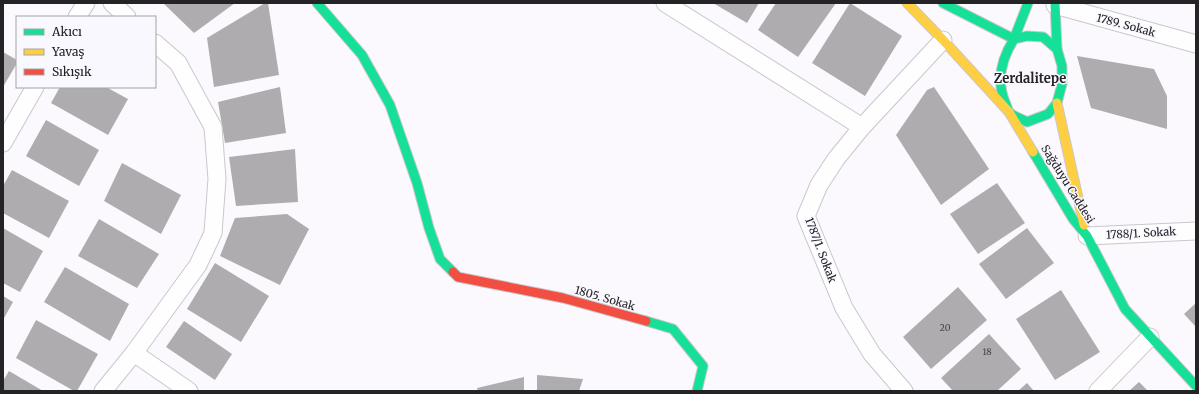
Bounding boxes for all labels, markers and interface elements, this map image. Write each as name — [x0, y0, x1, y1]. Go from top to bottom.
street label: 1789. Sokak — [1095, 10, 1157, 40]
legend — [16, 16, 156, 88]
text: Akıcı — [51, 24, 82, 39]
text: Yavaş — [51, 44, 84, 59]
text: Sıkışık — [52, 64, 92, 79]
district label: Zerdalitepe — [994, 70, 1066, 87]
street label: Sağduyu Caddesi — [1038, 142, 1098, 226]
street label: 1787/1. Sokak — [802, 215, 840, 285]
street label: 1788/1. Sokak — [1106, 224, 1176, 242]
street label: 1805. Sokak — [573, 283, 637, 313]
house number: 20 — [940, 322, 951, 333]
house number: 18 — [982, 346, 992, 357]

